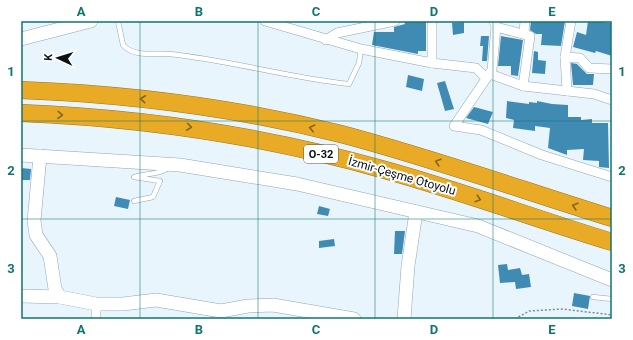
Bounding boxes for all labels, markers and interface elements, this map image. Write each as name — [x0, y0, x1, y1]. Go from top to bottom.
text: A — [77, 4, 86, 19]
text: B — [195, 4, 203, 19]
text: C — [312, 4, 321, 19]
text: D — [430, 4, 438, 19]
text: E — [548, 4, 556, 19]
north arrow — [38, 38, 78, 78]
text: K — [42, 52, 55, 61]
text: 1 — [7, 64, 15, 79]
text: 1 — [618, 64, 626, 79]
one-way arrow — [140, 94, 146, 103]
one-way arrow — [57, 110, 63, 119]
one-way arrow — [186, 123, 192, 132]
one-way arrow — [309, 124, 316, 132]
road number: O-32 — [304, 145, 338, 163]
street label: İzmir-Çeşme Otoyolu — [347, 153, 458, 198]
one-way arrow — [434, 158, 441, 167]
text: 2 — [7, 163, 15, 178]
text: 2 — [618, 163, 626, 178]
one-way arrow — [474, 194, 481, 203]
one-way arrow — [571, 202, 578, 211]
text: 3 — [7, 261, 15, 276]
text: 3 — [618, 261, 626, 276]
text: A — [77, 322, 86, 337]
text: B — [195, 322, 203, 337]
text: C — [312, 322, 321, 337]
text: D — [430, 322, 438, 337]
text: E — [548, 322, 556, 337]

